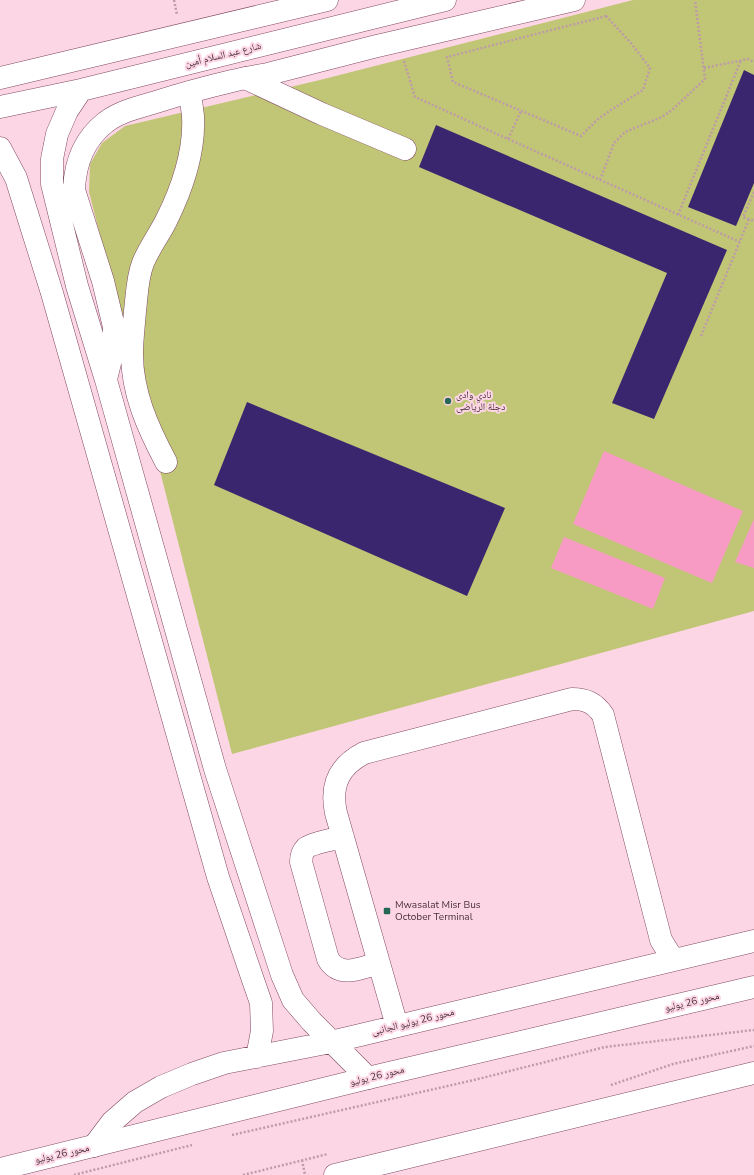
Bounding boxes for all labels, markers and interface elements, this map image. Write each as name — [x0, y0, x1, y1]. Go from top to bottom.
street label: شارع عبد السلام أمين — [183, 39, 263, 71]
place label: نادي وادى دجلة الرياضى — [456, 388, 505, 414]
marker: نادي وادى دجلة الرياضى — [443, 396, 453, 406]
place label: Mwasalat Misr Bus October Terminal — [395, 898, 481, 924]
marker: Mwasalat Misr Bus October Terminal — [382, 906, 392, 916]
street label: محور 26 يوليو — [663, 989, 721, 1015]
street label: محور 26 يوليو الجانبى — [370, 1005, 456, 1039]
street label: محور 26 يوليو — [348, 1062, 406, 1089]
street label: محور 26 يوليو — [33, 1141, 91, 1167]

